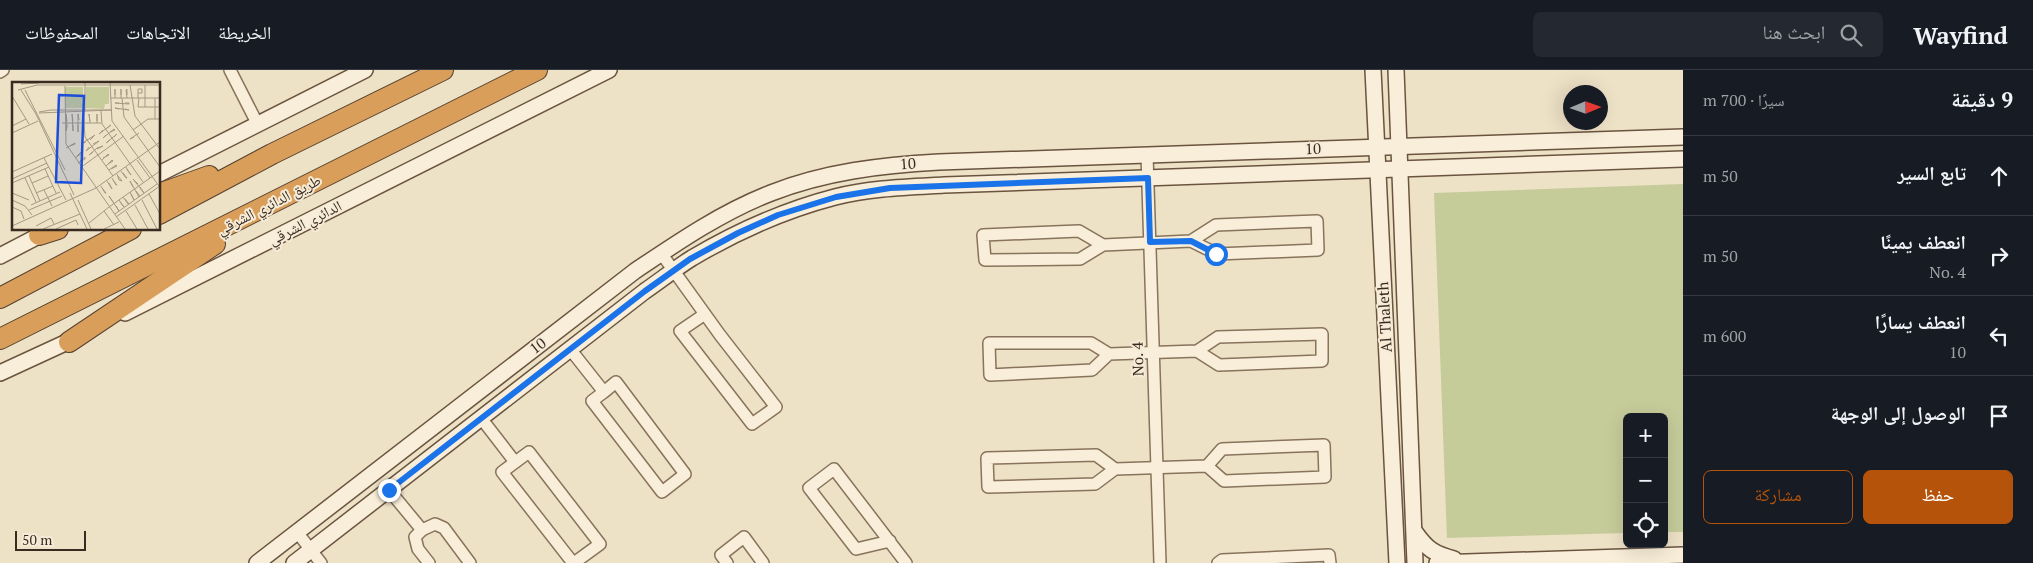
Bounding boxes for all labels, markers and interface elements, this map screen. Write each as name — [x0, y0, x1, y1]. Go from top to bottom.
search box — [1533, 12, 1883, 57]
text: ابحث هنا — [1763, 19, 1825, 44]
text: Wayfind — [1913, 19, 2008, 51]
text: المحفوظات — [25, 20, 98, 44]
text: الاتجاهات — [126, 20, 190, 44]
text: الخريطة — [218, 20, 271, 44]
icon: search — [1837, 21, 1865, 49]
inset map — [12, 82, 160, 230]
north arrow — [1563, 85, 1608, 130]
text: 9 دقيقة — [1951, 85, 2013, 113]
text: سيرًا · 700 m — [1703, 89, 1784, 111]
street label: 10 — [1305, 138, 1321, 158]
street label: 10 — [899, 152, 917, 174]
text: تابع السير — [1897, 160, 1966, 185]
icon: ahead — [1985, 162, 2013, 190]
text: 50 m — [1703, 165, 1738, 187]
street label: طريق الدائري الشرقي — [214, 171, 324, 239]
street label: الدائري الشرقي — [265, 197, 345, 249]
text: انعطف يمينًا — [1880, 229, 1966, 254]
icon: right — [1985, 242, 2013, 270]
route start — [1205, 243, 1228, 266]
text: 50 m — [1703, 245, 1738, 267]
text: No. 4 — [1929, 261, 1966, 283]
street label: Al Thaleth — [1372, 281, 1396, 353]
text: انعطف يسارًا — [1875, 309, 1966, 334]
icon: left — [1985, 322, 2013, 350]
text: 600 m — [1703, 325, 1746, 347]
street label: 10 — [525, 332, 550, 358]
street label: No. 4 — [1126, 341, 1148, 377]
text: 10 — [1949, 341, 1966, 363]
text: الوصول إلى الوجهة — [1831, 400, 1966, 425]
icon: arrive — [1985, 402, 2013, 430]
map controls — [1623, 413, 1668, 548]
button: + — [1623, 413, 1668, 458]
button: − — [1623, 458, 1668, 503]
button: مشاركة — [1703, 470, 1853, 524]
button: حفظ — [1863, 470, 2013, 524]
route end — [378, 479, 401, 502]
button: locate — [1623, 503, 1668, 548]
scale bar — [15, 528, 86, 551]
text: 50 m — [22, 530, 52, 549]

